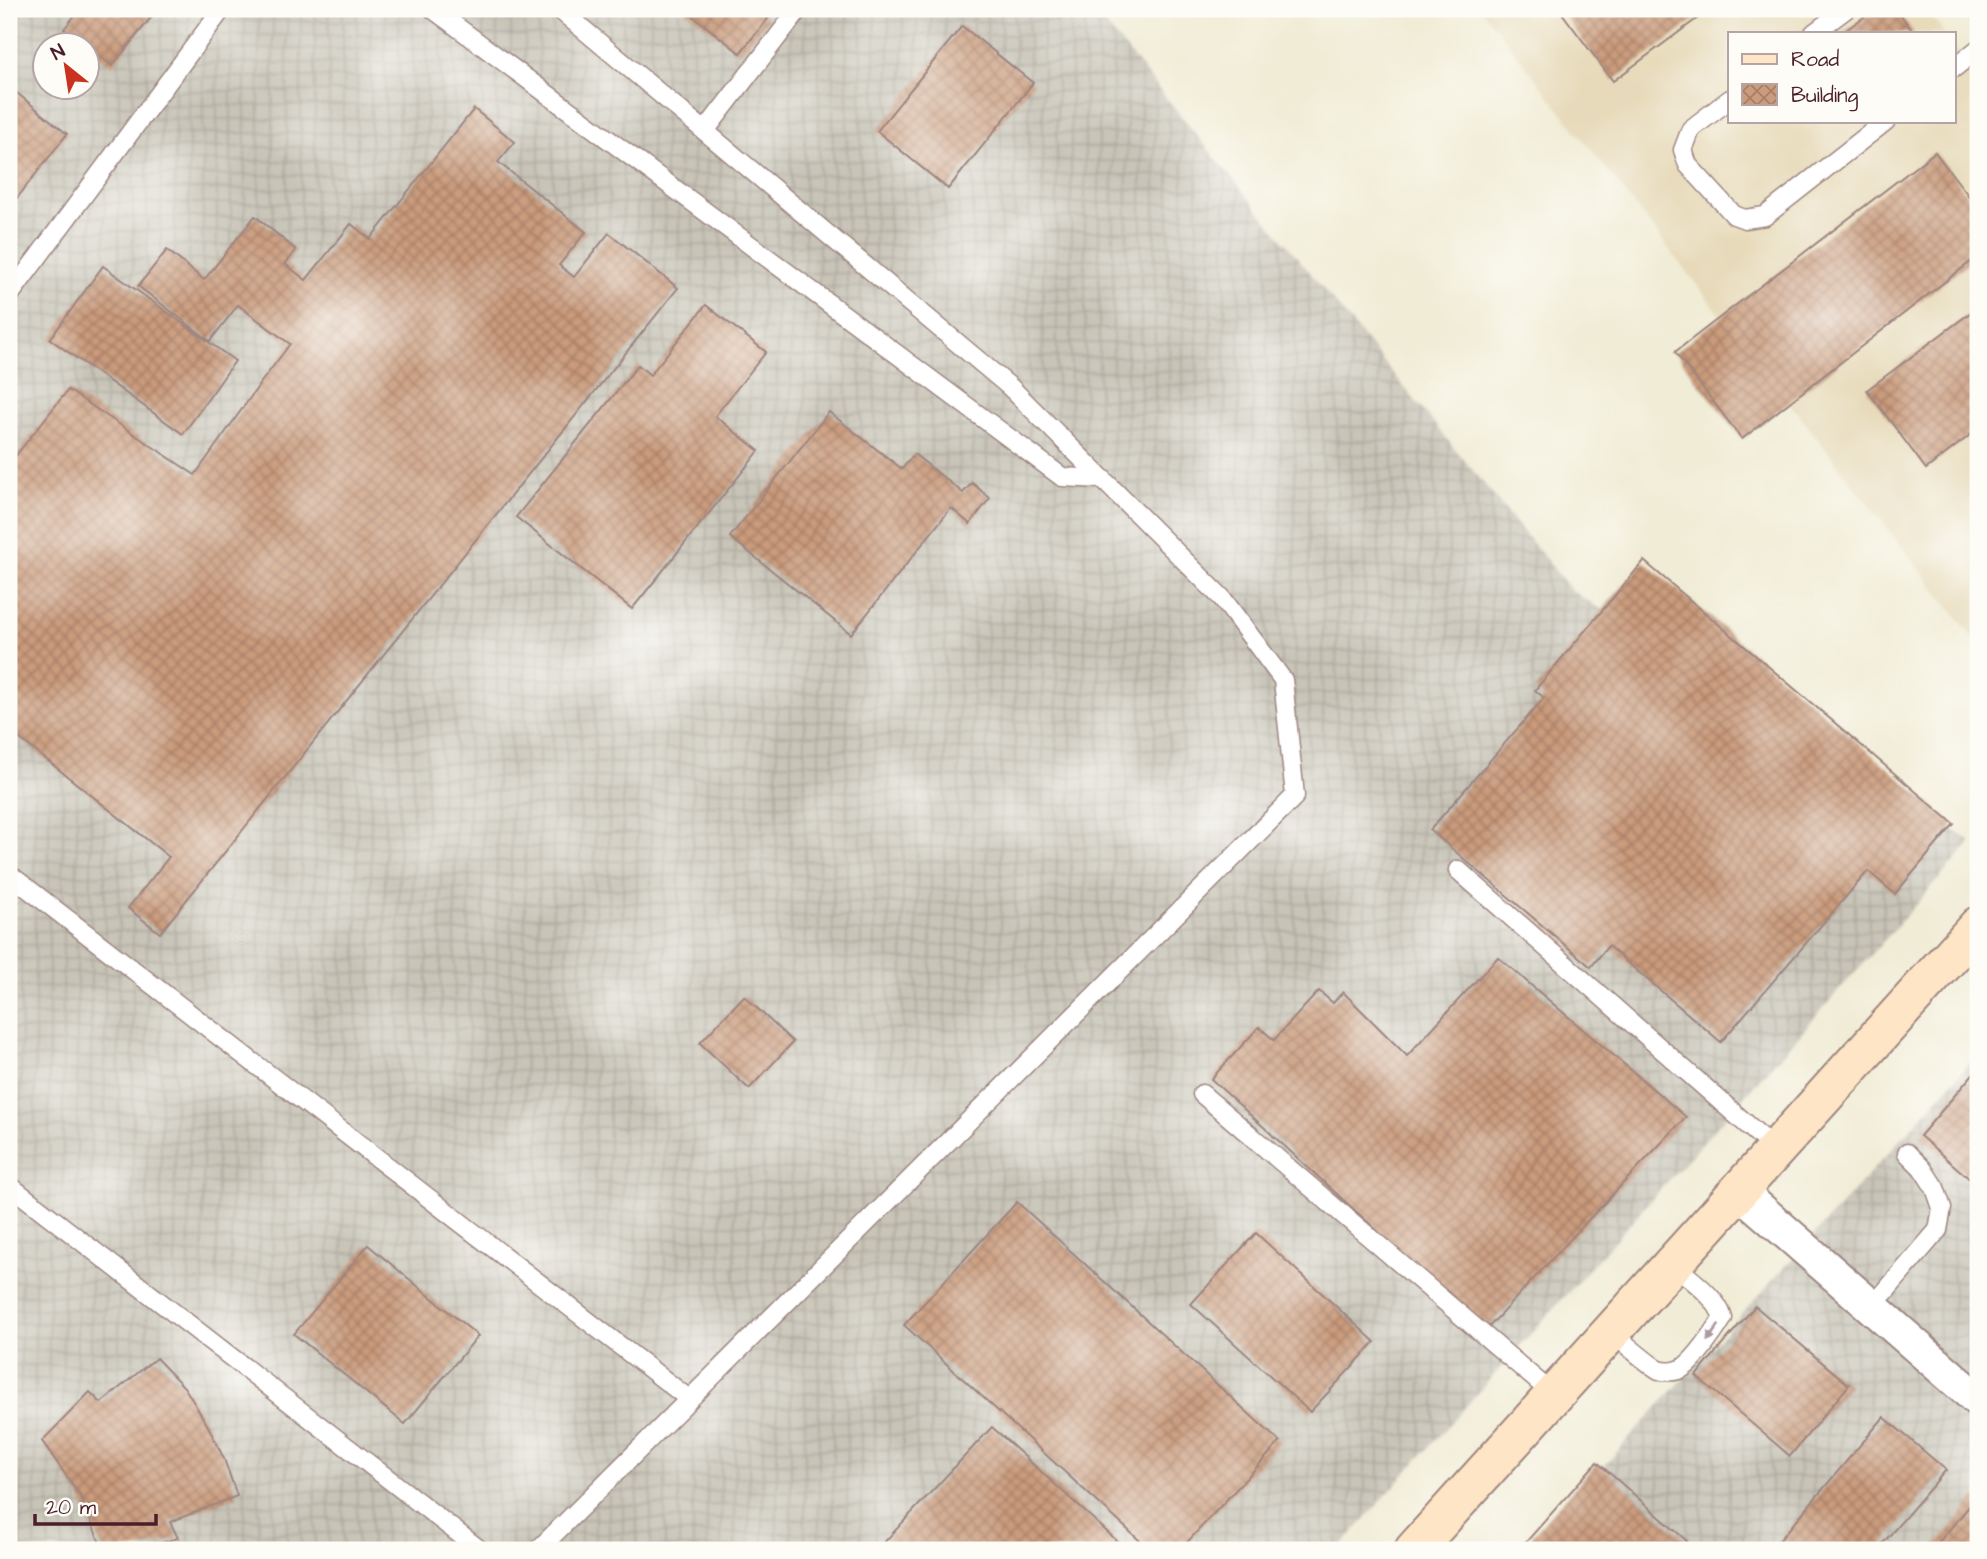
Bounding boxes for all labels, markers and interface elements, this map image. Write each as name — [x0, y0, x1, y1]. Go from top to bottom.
north arrow — [32, 32, 102, 102]
legend — [1728, 32, 1955, 122]
text: N — [46, 38, 70, 67]
text: Road — [1791, 45, 1839, 74]
text: Building — [1791, 81, 1859, 112]
one-way arrow — [1706, 1324, 1720, 1342]
scale bar — [35, 1482, 156, 1526]
text: 20 m — [46, 1493, 97, 1522]

